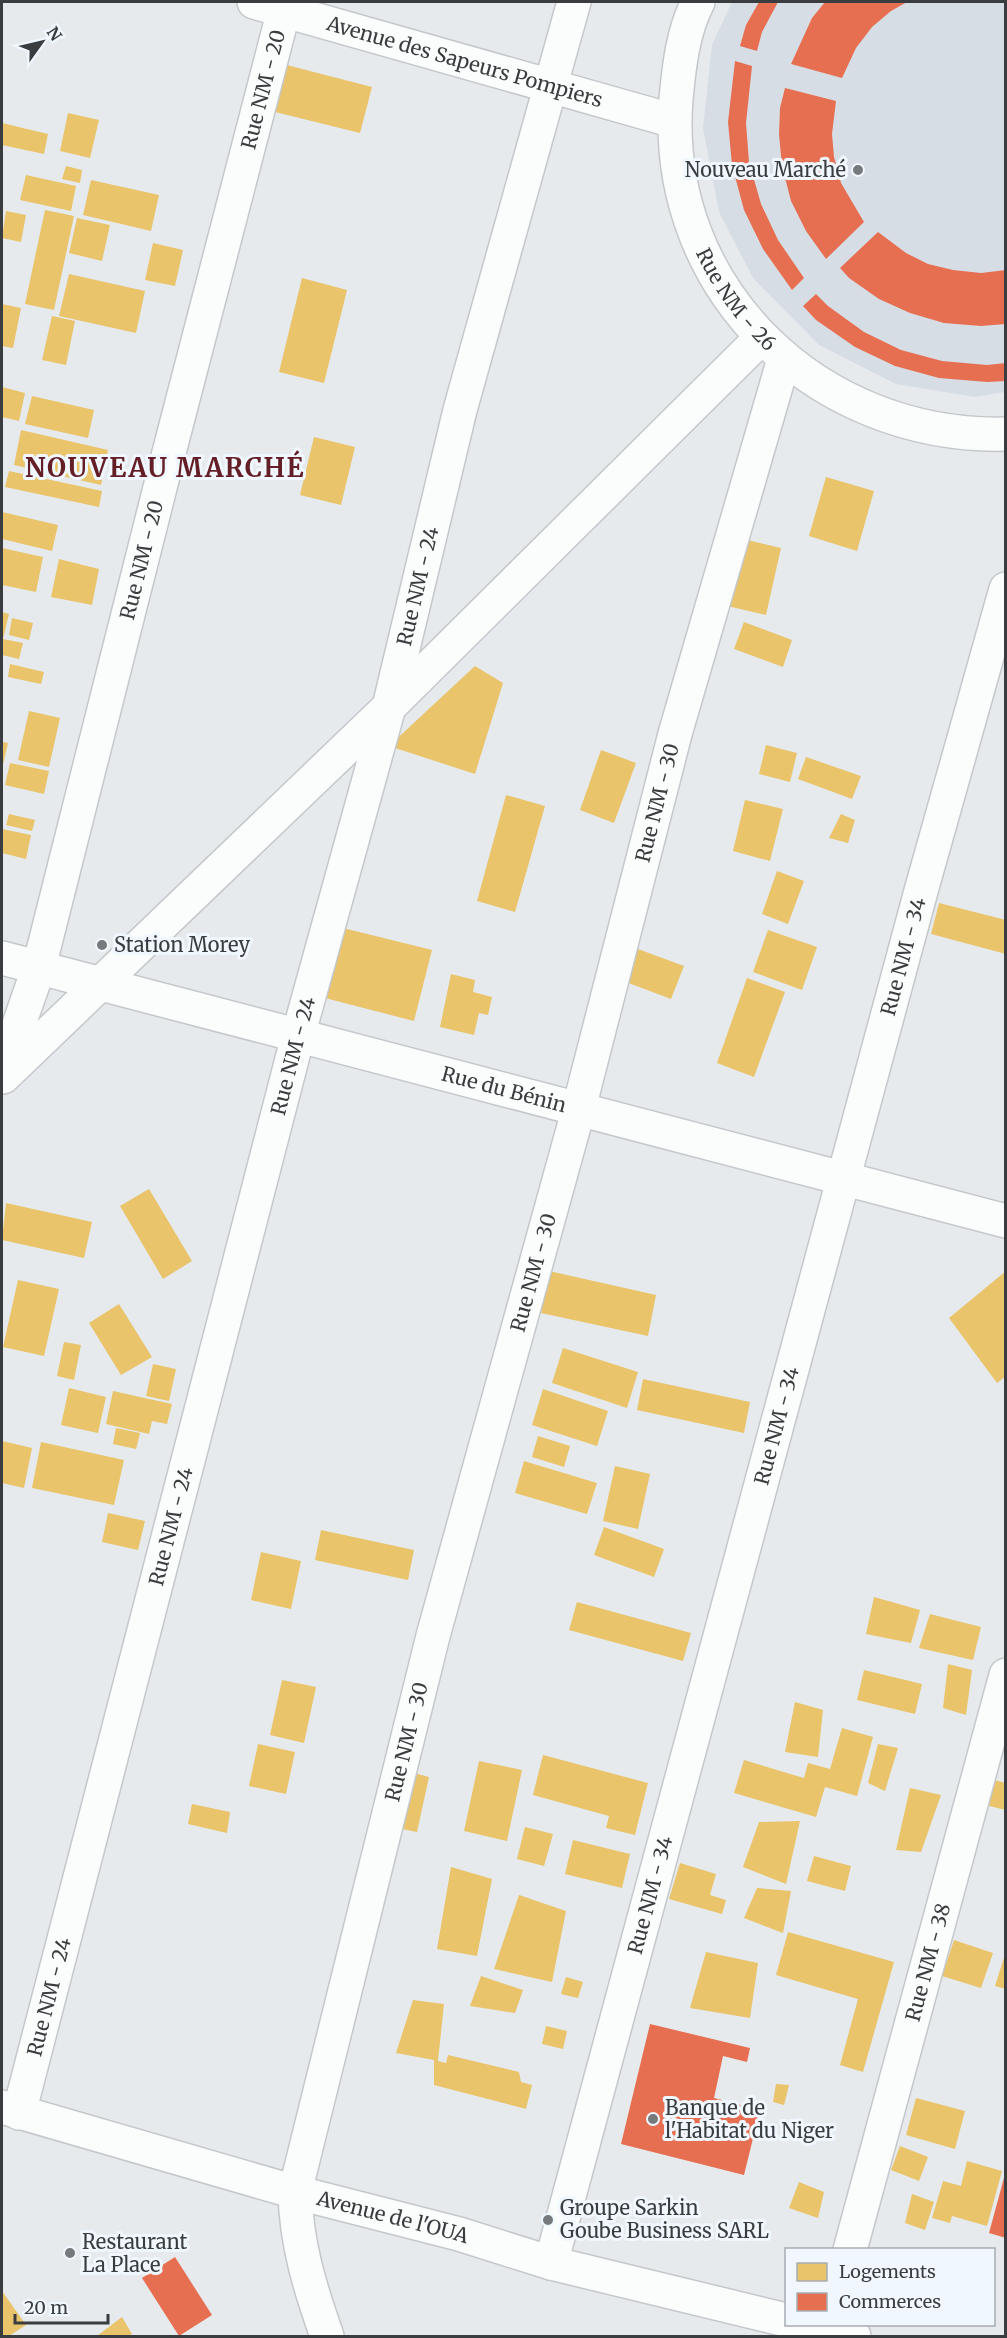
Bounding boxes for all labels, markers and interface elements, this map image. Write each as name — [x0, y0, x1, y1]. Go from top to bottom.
street label: Avenue des Sapeurs Pompiers — [323, 10, 606, 112]
north arrow — [12, 12, 72, 72]
text: N — [43, 23, 66, 45]
street label: Rue NM - 20 — [235, 27, 290, 152]
place label: Nouveau Marché — [685, 157, 846, 182]
marker: Nouveau Marché — [851, 163, 865, 177]
street label: Rue NM - 26 — [691, 244, 782, 356]
district label: NOUVEAU MARCHÉ — [25, 450, 305, 484]
street label: Rue NM - 20 — [114, 498, 168, 622]
street label: Rue NM - 24 — [391, 524, 444, 648]
street label: Rue NM - 30 — [630, 740, 684, 865]
street label: Rue NM - 34 — [875, 895, 931, 1018]
place label: Station Morey — [114, 932, 250, 957]
marker: Station Morey — [95, 938, 109, 952]
street label: Rue NM - 24 — [265, 994, 320, 1118]
street label: Rue du Bénin — [439, 1061, 569, 1117]
street label: Rue NM - 30 — [505, 1210, 561, 1335]
street label: Rue NM - 34 — [748, 1364, 804, 1488]
street label: Rue NM - 24 — [143, 1464, 198, 1588]
street label: Rue NM - 30 — [379, 1680, 433, 1804]
street label: Rue NM - 34 — [622, 1833, 678, 1957]
street label: Rue NM - 38 — [900, 1901, 955, 2024]
street label: Rue NM - 24 — [21, 1935, 76, 2059]
place label: Banque de l'Habitat du Niger — [665, 2095, 834, 2143]
marker: Banque de l'Habitat du Niger — [646, 2112, 660, 2126]
street label: Avenue de l'OUA — [313, 2185, 473, 2249]
place label: Groupe Sarkin Goube Business SARL — [560, 2195, 769, 2243]
marker: Groupe Sarkin Goube Business SARL — [541, 2213, 555, 2227]
place label: Restaurant La Place — [82, 2229, 187, 2277]
marker: Restaurant La Place — [63, 2246, 77, 2260]
legend — [785, 2248, 995, 2326]
text: Logements — [839, 2260, 936, 2283]
scale bar — [15, 2287, 108, 2325]
text: Commerces — [839, 2290, 941, 2313]
text: 20 m — [24, 2296, 68, 2319]

